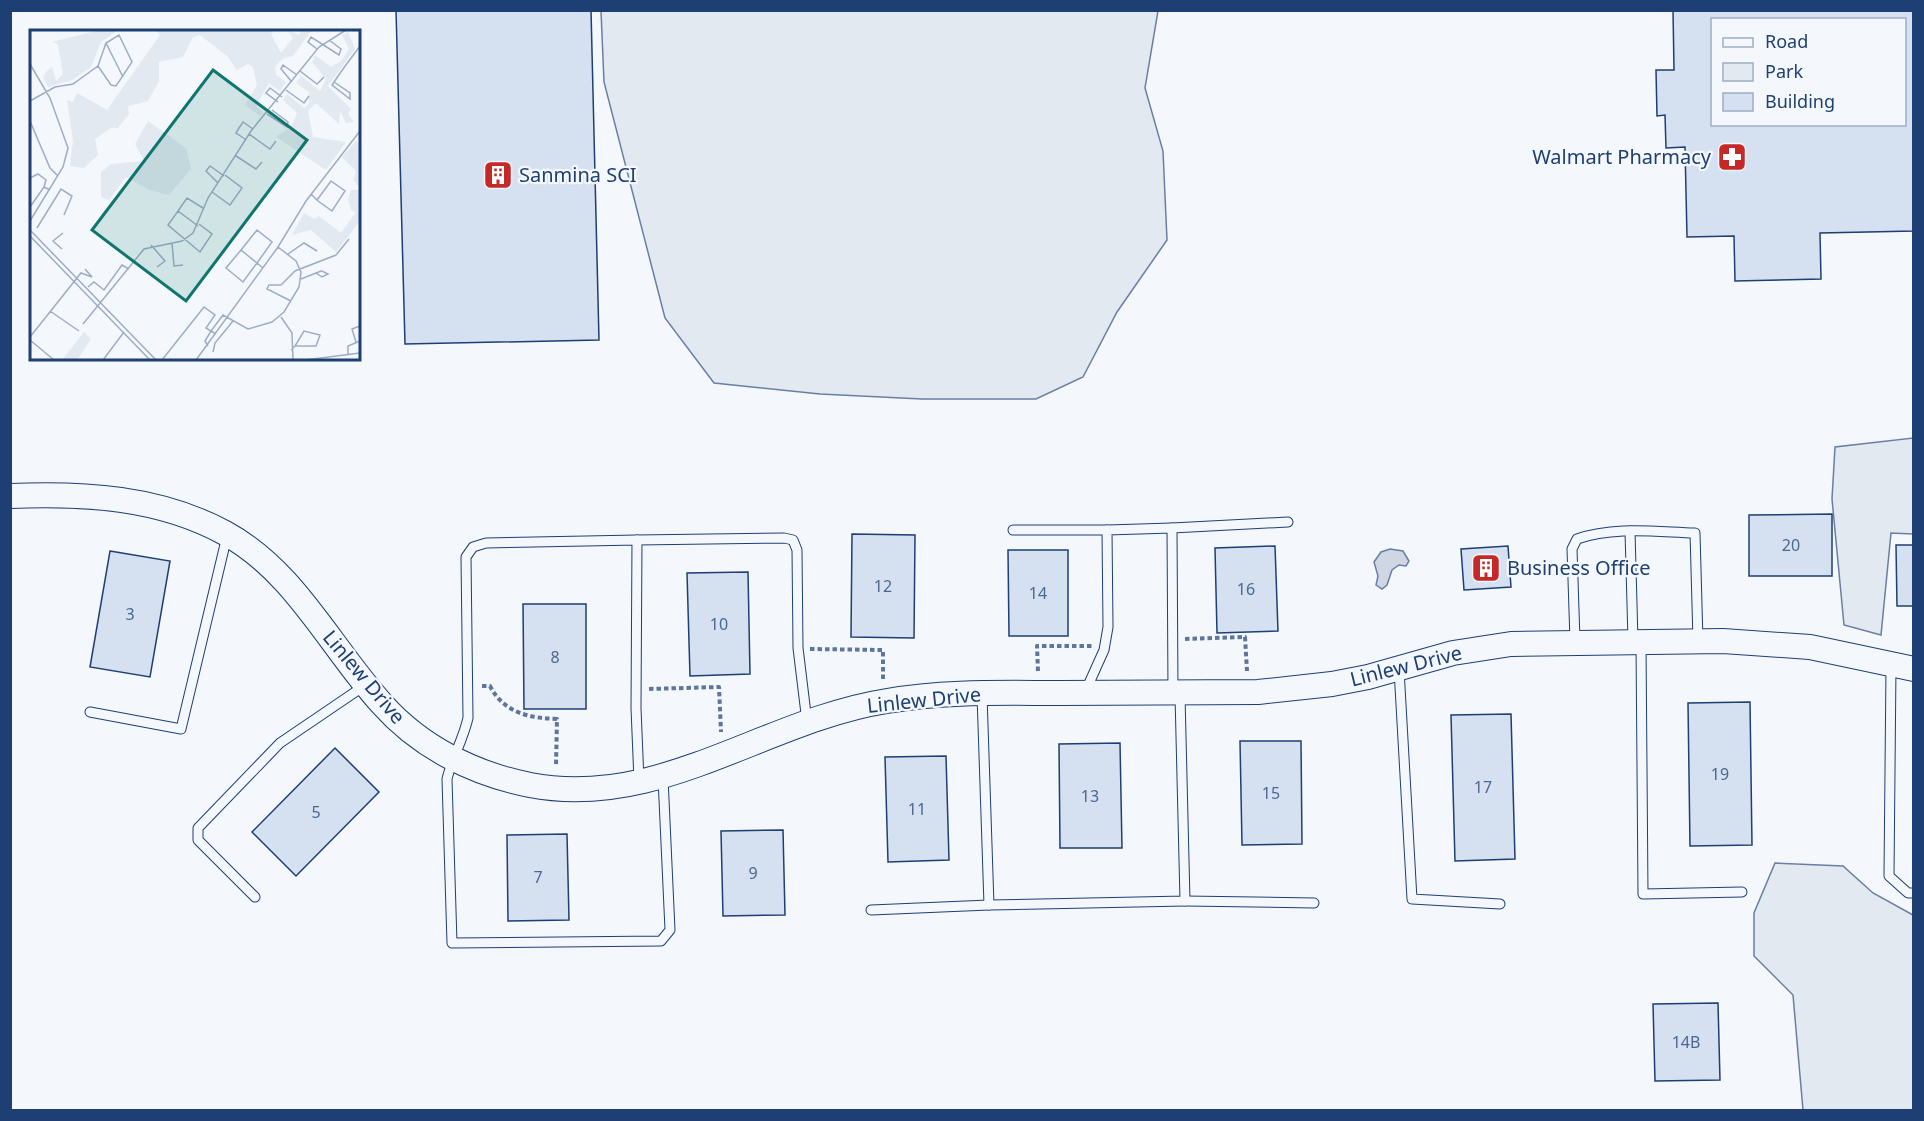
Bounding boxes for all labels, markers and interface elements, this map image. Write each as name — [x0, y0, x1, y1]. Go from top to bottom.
legend — [1711, 18, 1906, 126]
text: Road — [1765, 29, 1808, 53]
inset map — [30, 30, 360, 360]
text: Park — [1765, 59, 1803, 83]
text: Building — [1765, 89, 1835, 113]
pharmacy icon: Walmart Pharmacy — [1716, 141, 1748, 173]
place label: Walmart Pharmacy — [1532, 143, 1712, 170]
building icon: Sanmina SCI — [482, 159, 514, 191]
place label: Sanmina SCI — [519, 161, 637, 188]
house number: 20 — [1782, 534, 1800, 556]
building icon: Business Office — [1470, 552, 1502, 584]
place label: Business Office — [1507, 554, 1651, 581]
house number: 12 — [874, 575, 892, 597]
house number: 16 — [1237, 578, 1255, 600]
house number: 14 — [1029, 582, 1047, 604]
house number: 3 — [125, 603, 135, 625]
house number: 10 — [710, 613, 728, 635]
street label: Linlew Drive — [317, 624, 411, 729]
street label: Linlew Drive — [1347, 639, 1465, 692]
house number: 8 — [550, 646, 560, 668]
street label: Linlew Drive — [866, 680, 982, 719]
house number: 19 — [1711, 763, 1729, 785]
house number: 17 — [1474, 776, 1492, 798]
house number: 15 — [1262, 782, 1280, 804]
house number: 13 — [1081, 785, 1099, 807]
house number: 11 — [908, 798, 926, 820]
house number: 5 — [311, 801, 321, 823]
house number: 9 — [748, 862, 758, 884]
house number: 7 — [533, 866, 543, 888]
house number: 14B — [1672, 1031, 1700, 1053]

